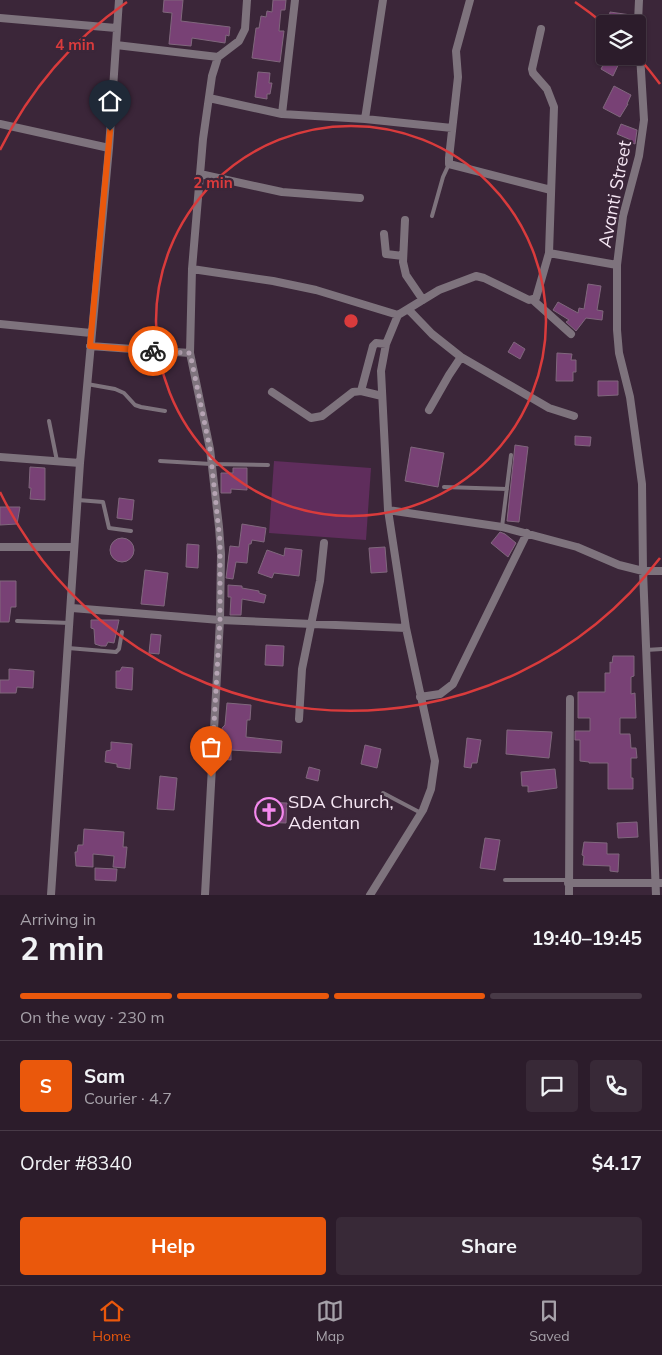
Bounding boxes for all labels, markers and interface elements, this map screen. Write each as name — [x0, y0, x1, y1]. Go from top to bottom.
map controls — [596, 15, 646, 65]
button: layers — [596, 15, 646, 65]
text: 4 min — [55, 35, 95, 54]
pin — [89, 80, 131, 131]
icon: home — [96, 87, 124, 115]
street label: Avanti Street — [593, 138, 636, 249]
text: 2 min — [193, 173, 233, 192]
centre of rings — [342, 312, 360, 330]
courier — [128, 326, 178, 376]
icon: bike — [139, 337, 167, 365]
pin — [190, 726, 232, 777]
icon: bag — [197, 733, 225, 761]
place label: SDA Church, Adentan — [288, 790, 394, 834]
church icon: SDA Church, Adentan — [254, 797, 284, 827]
text: Arriving in — [20, 909, 96, 929]
text: 19:40–19:45 — [532, 926, 642, 950]
text: 2 min — [20, 928, 104, 968]
text: On the way · 230 m — [20, 1007, 165, 1027]
button: chat — [526, 1060, 578, 1112]
button: phone — [590, 1060, 642, 1112]
text: Sam — [84, 1064, 125, 1088]
text: S — [40, 1074, 52, 1098]
text: Courier · 4.7 — [84, 1088, 172, 1108]
text: Order #8340 — [20, 1151, 132, 1175]
text: $4.17 — [592, 1151, 642, 1175]
button: Help — [20, 1217, 326, 1275]
button: Share — [336, 1217, 642, 1275]
tab: Home — [92, 1297, 131, 1345]
tab: Map — [316, 1297, 345, 1345]
tab: Saved — [529, 1297, 570, 1345]

